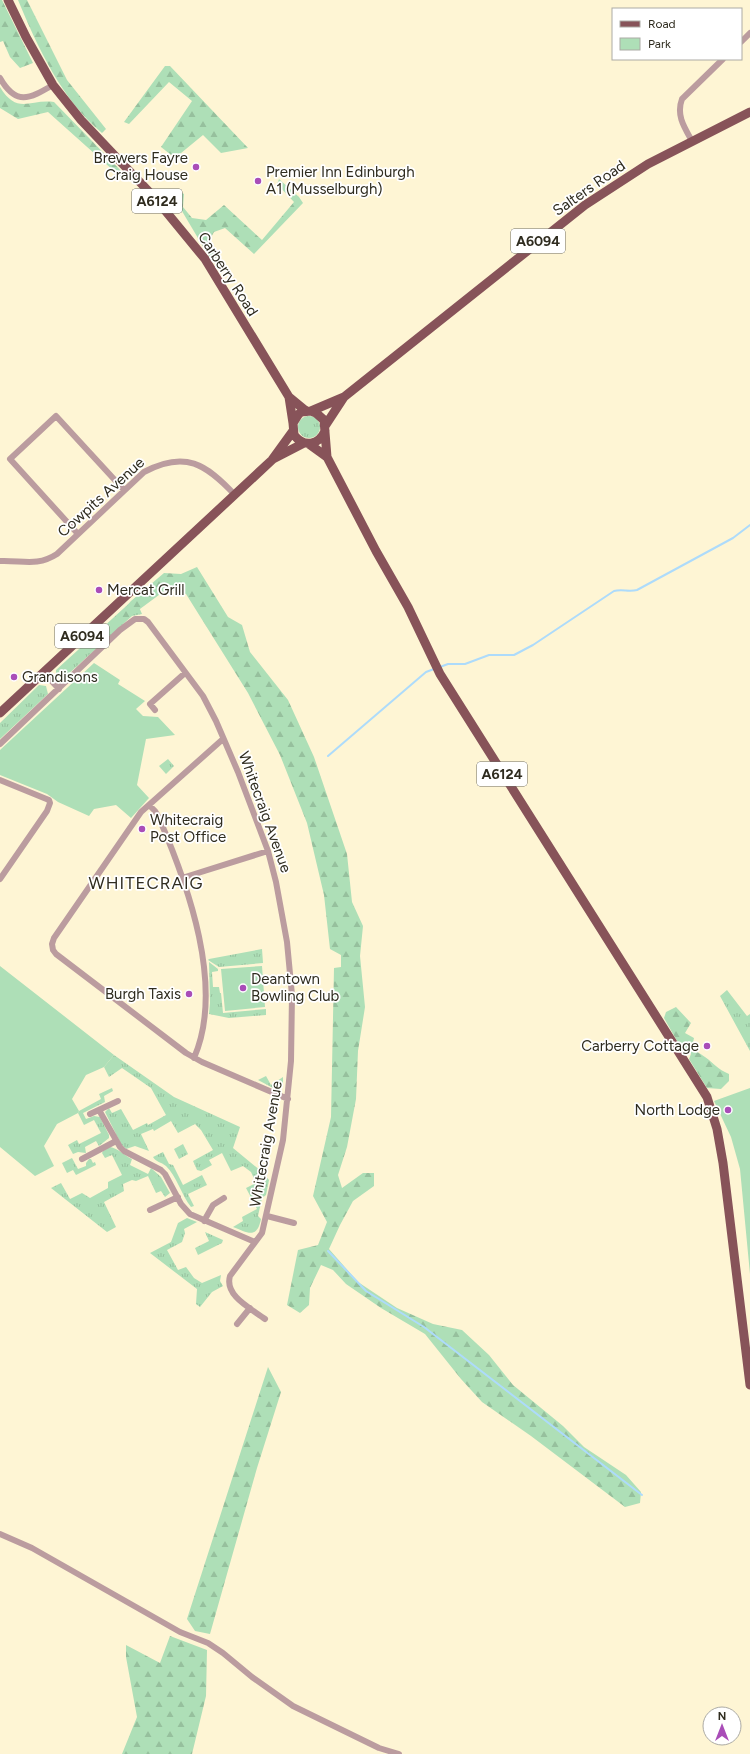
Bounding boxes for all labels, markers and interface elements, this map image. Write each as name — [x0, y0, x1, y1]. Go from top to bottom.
legend — [612, 8, 742, 60]
text: Road — [648, 17, 676, 31]
text: Park — [648, 37, 671, 51]
place label: Brewers Fayre Craig House — [93, 149, 188, 184]
street label: Salters Road — [549, 156, 629, 220]
marker: Brewers Fayre Craig House — [191, 162, 201, 172]
place label: Premier Inn Edinburgh A1 (Musselburgh) — [266, 163, 415, 198]
marker: Premier Inn Edinburgh A1 (Musselburgh) — [253, 176, 263, 186]
road number: A6124 — [132, 189, 182, 213]
street label: Carberry Road — [194, 229, 262, 319]
road number: A6094 — [511, 229, 565, 253]
street label: Cowpits Avenue — [54, 453, 148, 541]
place label: Mercat Grill — [107, 581, 185, 599]
marker: Mercat Grill — [94, 585, 104, 595]
road number: A6094 — [55, 624, 109, 648]
place label: Grandisons — [22, 668, 98, 686]
marker: Grandisons — [9, 672, 19, 682]
street label: Whitecraig Avenue — [235, 749, 295, 875]
road number: A6124 — [477, 762, 527, 786]
place label: Whitecraig Post Office — [150, 811, 226, 846]
marker: Whitecraig Post Office — [137, 824, 147, 834]
district label: WHITECRAIG — [88, 873, 204, 893]
place label: Deantown Bowling Club — [251, 970, 340, 1005]
marker: Deantown Bowling Club — [238, 983, 248, 993]
place label: Burgh Taxis — [105, 985, 181, 1003]
marker: Burgh Taxis — [184, 989, 194, 999]
place label: Carberry Cottage — [581, 1037, 699, 1055]
marker: Carberry Cottage — [702, 1041, 712, 1051]
street label: Whitecraig Avenue — [246, 1080, 286, 1208]
place label: North Lodge — [635, 1101, 720, 1119]
marker: North Lodge — [723, 1105, 733, 1115]
north arrow — [702, 1706, 742, 1746]
text: N — [718, 1710, 726, 1723]

